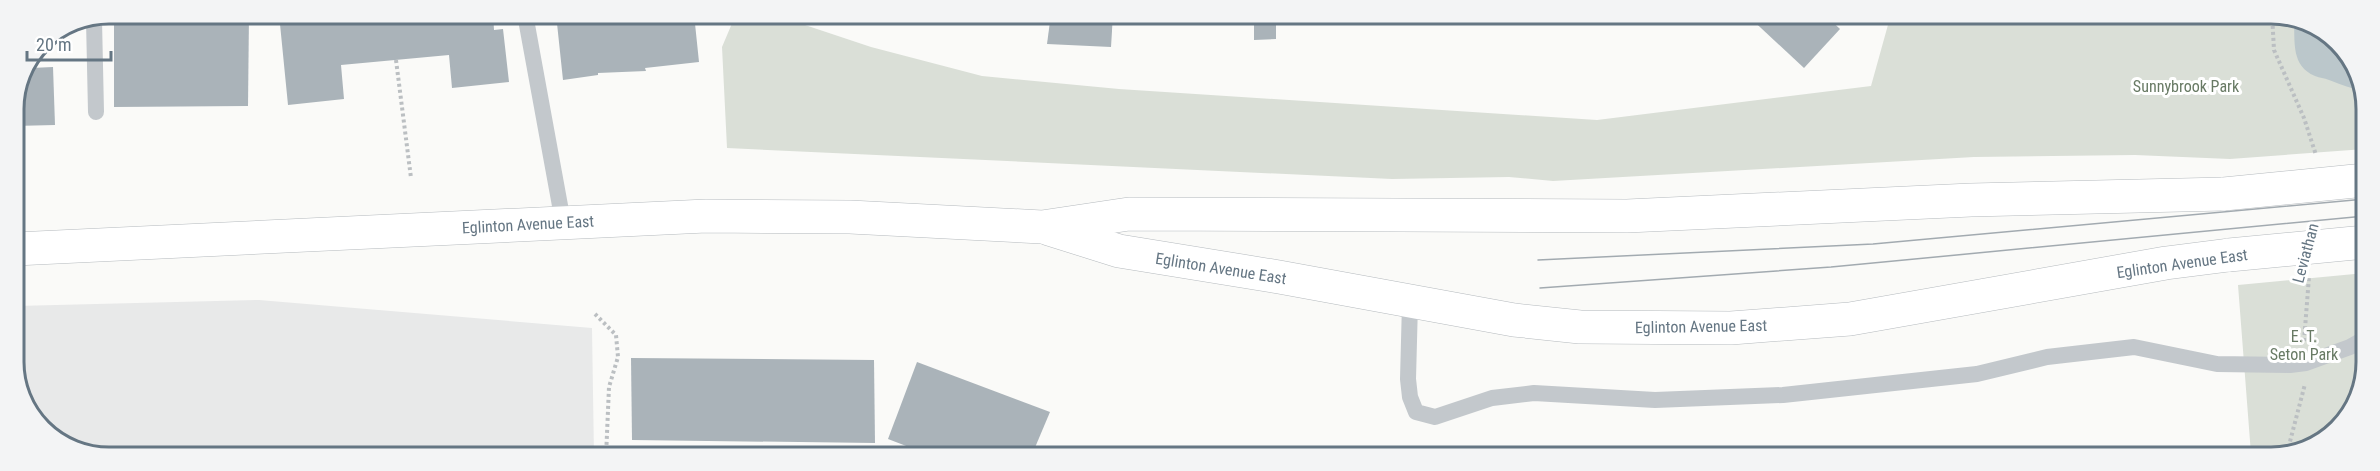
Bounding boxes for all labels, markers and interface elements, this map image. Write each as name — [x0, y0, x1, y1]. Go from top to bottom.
scale bar — [27, 24, 111, 62]
text: 20 m — [36, 34, 71, 55]
park label: Sunnybrook Park — [2133, 77, 2240, 96]
street label: Eglinton Avenue East — [462, 212, 595, 237]
street label: Leviathan — [2288, 221, 2323, 285]
street label: Eglinton Avenue East — [2115, 245, 2249, 282]
street label: Eglinton Avenue East — [1154, 249, 1288, 288]
street label: Eglinton Avenue East — [1635, 316, 1768, 337]
park label: E. T. Seton Park — [2270, 327, 2339, 364]

